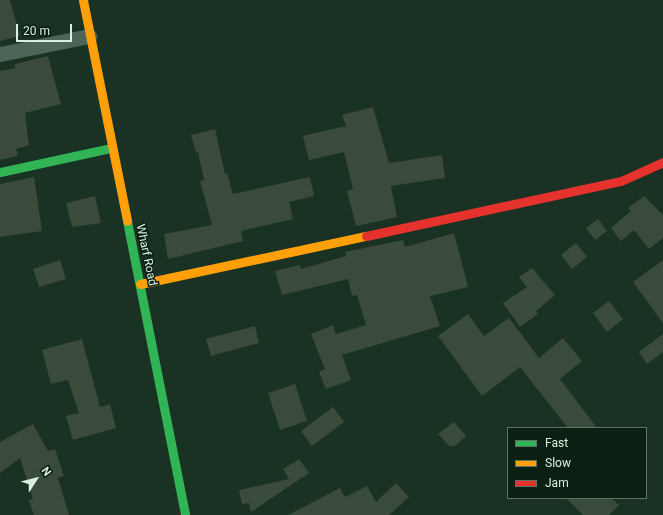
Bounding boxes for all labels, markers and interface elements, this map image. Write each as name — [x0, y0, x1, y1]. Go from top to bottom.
scale bar — [18, 16, 74, 42]
text: 20 m — [23, 24, 50, 38]
street label: Wharf Road — [132, 223, 160, 287]
legend — [507, 427, 647, 499]
text: Fast — [545, 436, 568, 450]
text: Slow — [545, 456, 571, 470]
north arrow — [16, 459, 56, 499]
text: N — [39, 465, 54, 479]
text: Jam — [545, 476, 569, 490]

